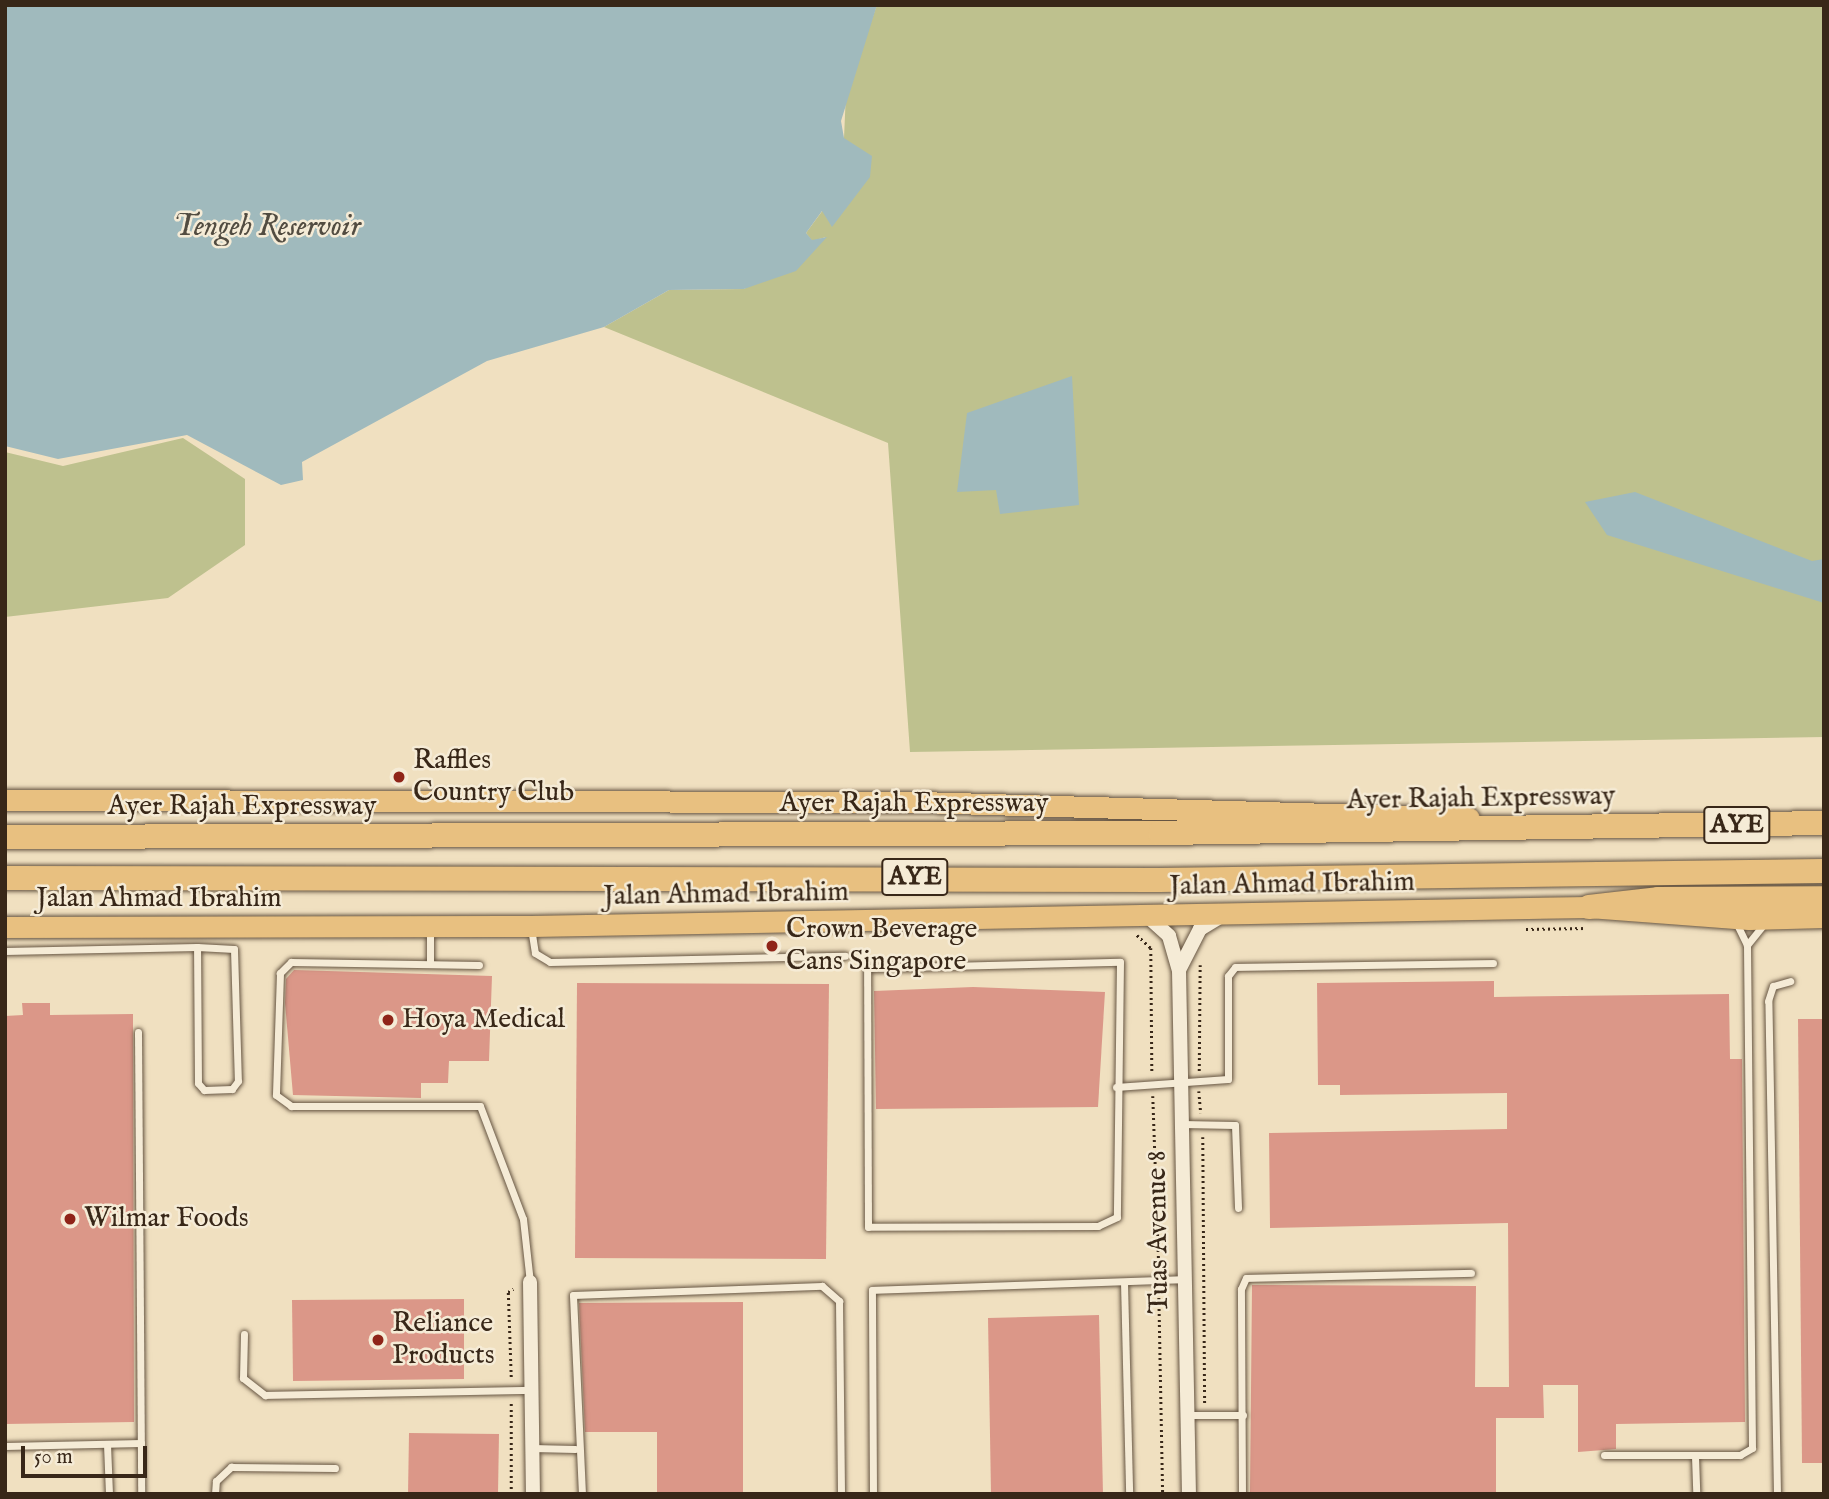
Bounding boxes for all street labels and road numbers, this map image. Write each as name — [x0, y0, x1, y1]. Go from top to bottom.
street label: Ayer Rajah Expressway — [1346, 780, 1616, 818]
street label: Ayer Rajah Expressway — [780, 787, 1048, 821]
street label: Ayer Rajah Expressway — [108, 790, 376, 824]
road number: AYE — [1702, 803, 1772, 848]
road number: AYE — [880, 855, 950, 900]
street label: Jalan Ahmad Ibrahim — [1169, 866, 1415, 904]
street label: Jalan Ahmad Ibrahim — [603, 876, 849, 914]
street label: Jalan Ahmad Ibrahim — [36, 882, 282, 916]
street label: Tuas Avenue 8 — [1141, 1150, 1177, 1314]

